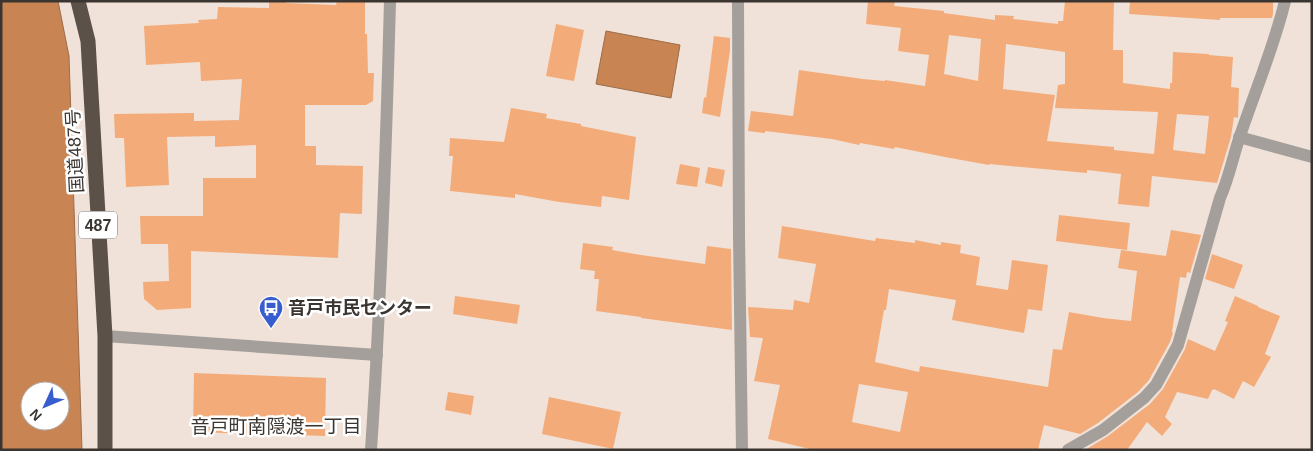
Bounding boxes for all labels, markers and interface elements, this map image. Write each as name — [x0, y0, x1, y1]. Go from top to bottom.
street label: 国道487号 — [63, 109, 87, 193]
road number: 487 — [79, 212, 117, 238]
bus stop icon: 音戸市民センター — [258, 295, 284, 329]
place label: 音戸市民センター — [288, 298, 432, 318]
north arrow — [20, 381, 70, 431]
text: N — [26, 406, 45, 424]
district label: 音戸町南隠渡一丁目 — [190, 416, 362, 437]

